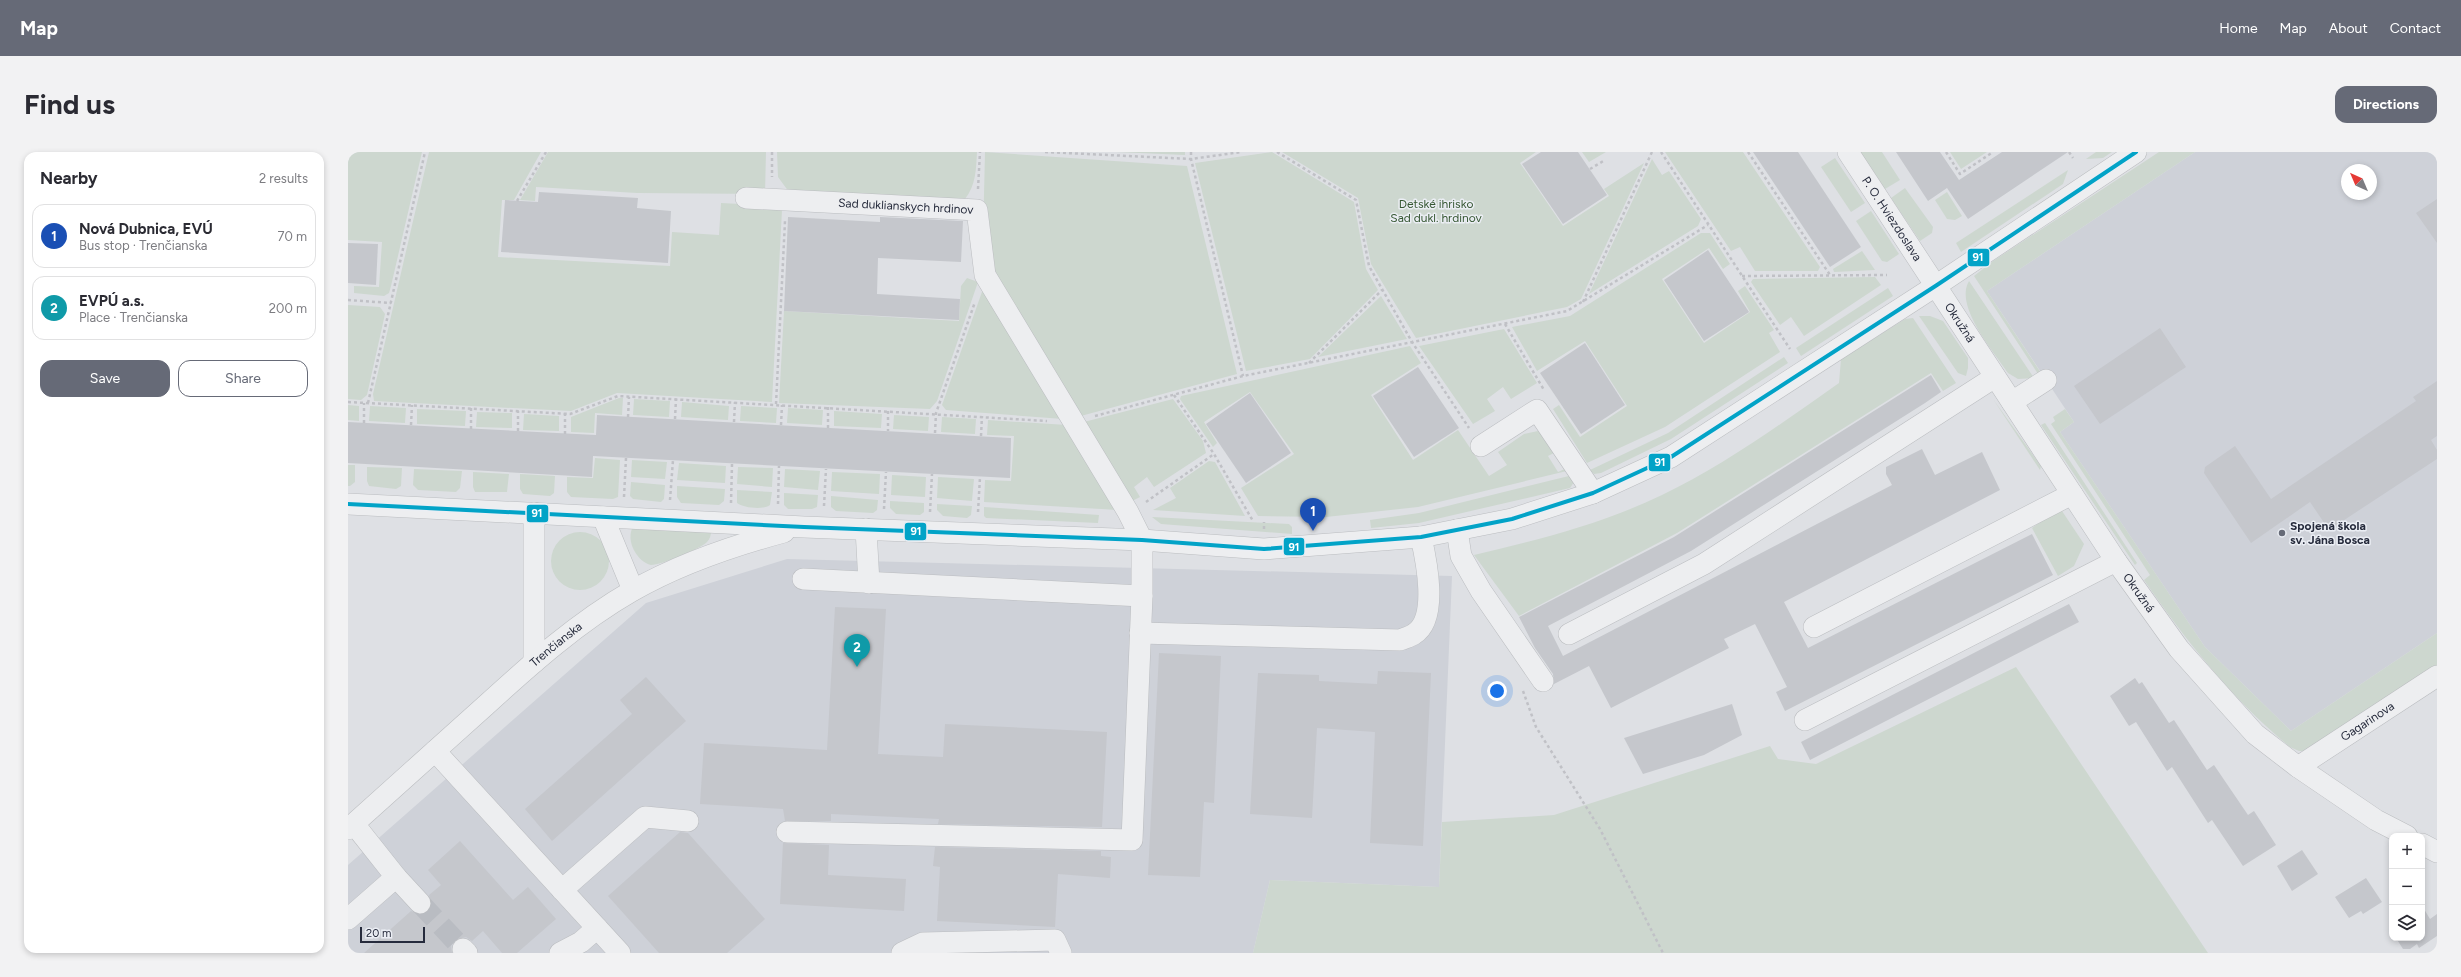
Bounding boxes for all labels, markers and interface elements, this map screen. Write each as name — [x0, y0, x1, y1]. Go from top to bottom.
text: Map — [20, 17, 58, 40]
text: Home — [2219, 20, 2258, 37]
text: Map — [2280, 20, 2307, 37]
text: About — [2329, 20, 2368, 37]
text: Contact — [2390, 20, 2441, 37]
button: Directions — [2335, 86, 2437, 123]
text: Find us — [24, 87, 115, 121]
north arrow — [2341, 164, 2377, 200]
text: Nearby — [40, 168, 98, 188]
text: 2 results — [259, 171, 308, 186]
street label: P. O. Hviezdoslava — [1859, 174, 1925, 264]
street label: Sad duklianskych hrdinov — [838, 196, 975, 217]
park label: Detské ihrisko Sad dukl. hrdinov — [1390, 197, 1482, 225]
text: Nová Dubnica, EVÚ — [79, 220, 213, 238]
text: 1 — [51, 229, 57, 244]
text: 70 m — [277, 229, 307, 244]
text: Bus stop · Trenčianska — [79, 238, 207, 253]
line badge: 91 — [1967, 248, 1990, 267]
text: 91 — [1972, 251, 1984, 264]
text: EVPÚ a.s. — [79, 292, 144, 310]
street label: Okružná — [1942, 300, 1978, 345]
text: 2 — [50, 301, 58, 316]
text: 200 m — [269, 301, 307, 316]
text: Place · Trenčianska — [79, 310, 188, 325]
button: Save — [40, 360, 170, 397]
button: Share — [178, 360, 308, 397]
line badge: 91 — [1648, 453, 1671, 472]
text: 91 — [1654, 456, 1666, 469]
pin: 1 — [1300, 498, 1326, 531]
line badge: 91 — [526, 504, 549, 523]
text: 91 — [531, 507, 543, 520]
place label: Spojená škola sv. Jána Bosca — [2290, 519, 2370, 547]
line badge: 91 — [904, 522, 927, 541]
text: 91 — [910, 525, 922, 538]
marker: Spojená škola sv. Jána Bosca — [2277, 528, 2287, 538]
line badge: 91 — [1283, 537, 1305, 556]
text: 91 — [1288, 541, 1300, 554]
street label: Okružná — [2120, 571, 2157, 615]
street label: Trenčianska — [527, 619, 585, 670]
pin: 2 — [844, 634, 870, 667]
your location — [1487, 681, 1507, 701]
street label: Gagarinova — [2338, 699, 2397, 744]
map controls — [2389, 833, 2425, 941]
button: + — [2389, 833, 2425, 869]
button: − — [2389, 869, 2425, 905]
button: layers — [2389, 905, 2425, 941]
scale bar — [360, 925, 425, 944]
text: 20 m — [366, 927, 391, 940]

